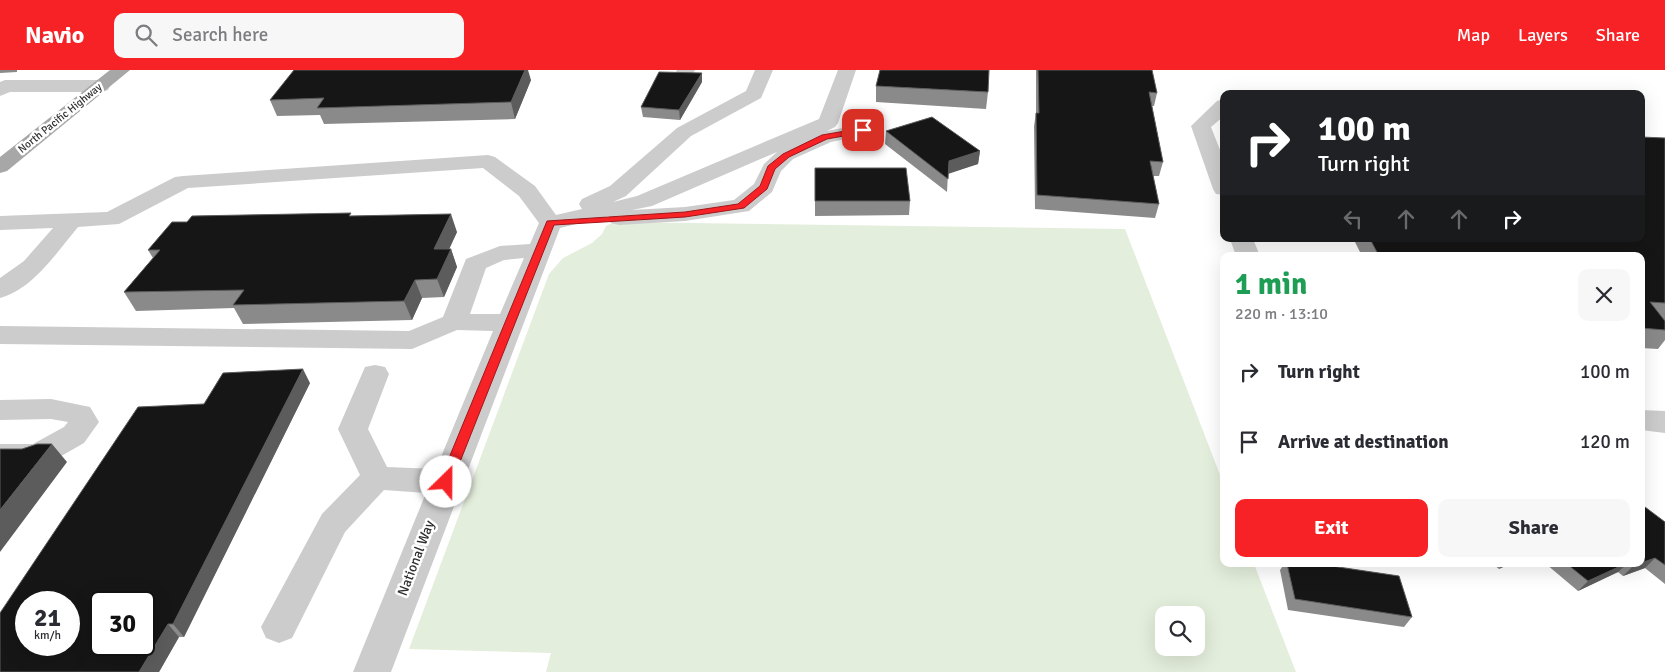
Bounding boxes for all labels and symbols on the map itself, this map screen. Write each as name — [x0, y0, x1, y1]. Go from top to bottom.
street label: North Pacific Highway — [16, 80, 105, 156]
pin — [842, 109, 884, 151]
position arrow — [419, 455, 471, 507]
street label: National Way — [394, 518, 438, 598]
speed limit sign: 30 — [90, 591, 155, 656]

